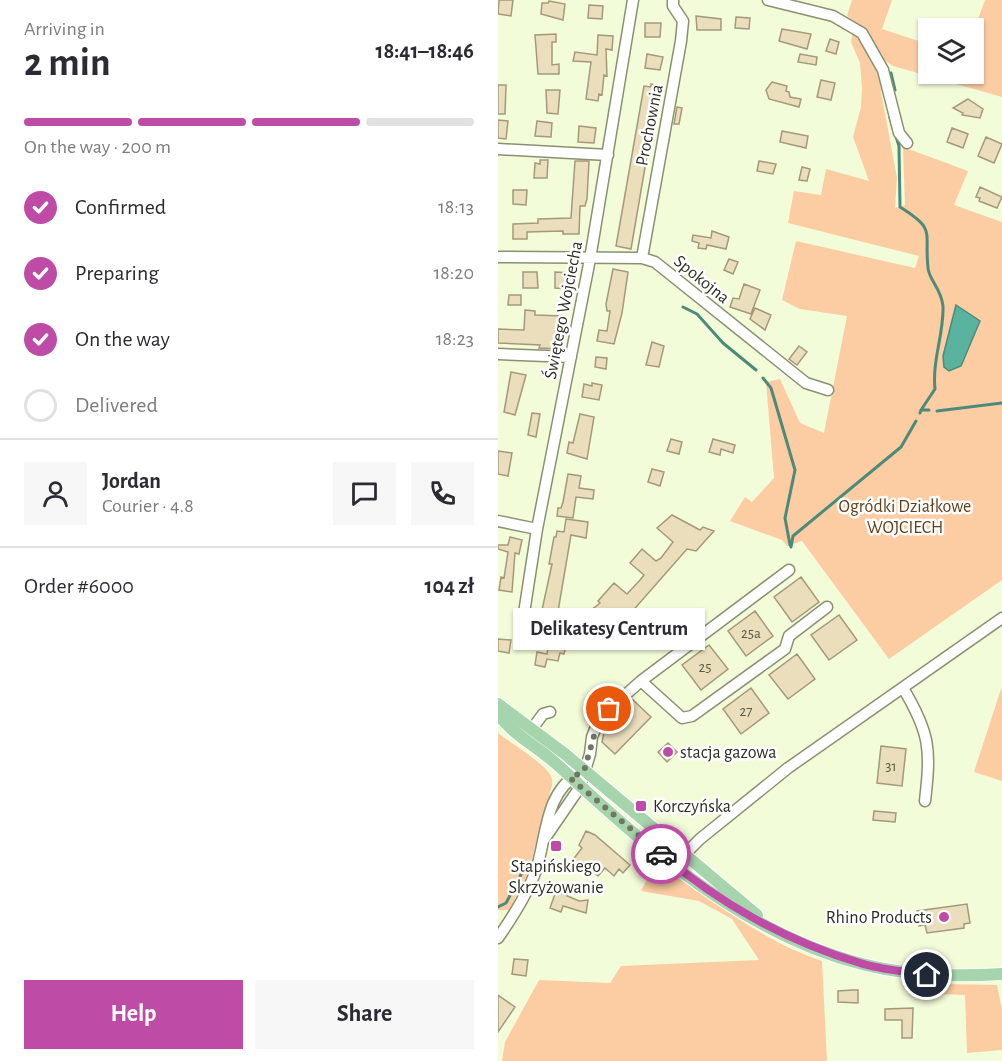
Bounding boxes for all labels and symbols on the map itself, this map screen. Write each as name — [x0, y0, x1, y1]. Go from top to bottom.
street label: Prochownia — [633, 83, 667, 168]
street label: Świętego Wojciecha — [539, 239, 586, 381]
street label: Spokojna — [670, 252, 733, 307]
park label: Ogródki Działkowe WOJCIECH — [839, 498, 971, 537]
callout: Delikatesy Centrum — [513, 607, 705, 649]
house number: 25a — [741, 626, 761, 641]
house number: 25 — [698, 660, 712, 675]
pin — [583, 683, 634, 734]
house number: 27 — [739, 704, 753, 719]
place label: stacja gazowa — [680, 744, 776, 762]
marker: stacja gazowa — [661, 745, 675, 759]
house number: 31 — [885, 759, 897, 774]
place label: Korczyńska — [653, 798, 731, 816]
marker: Korczyńska — [634, 799, 648, 813]
courier — [631, 824, 691, 884]
marker: Stapińskiego Skrzyżowanie — [549, 839, 563, 853]
place label: Stapińskiego Skrzyżowanie — [508, 858, 604, 897]
place label: Rhino Products — [826, 909, 932, 927]
marker: Rhino Products — [937, 910, 951, 924]
pin — [901, 949, 952, 1000]

